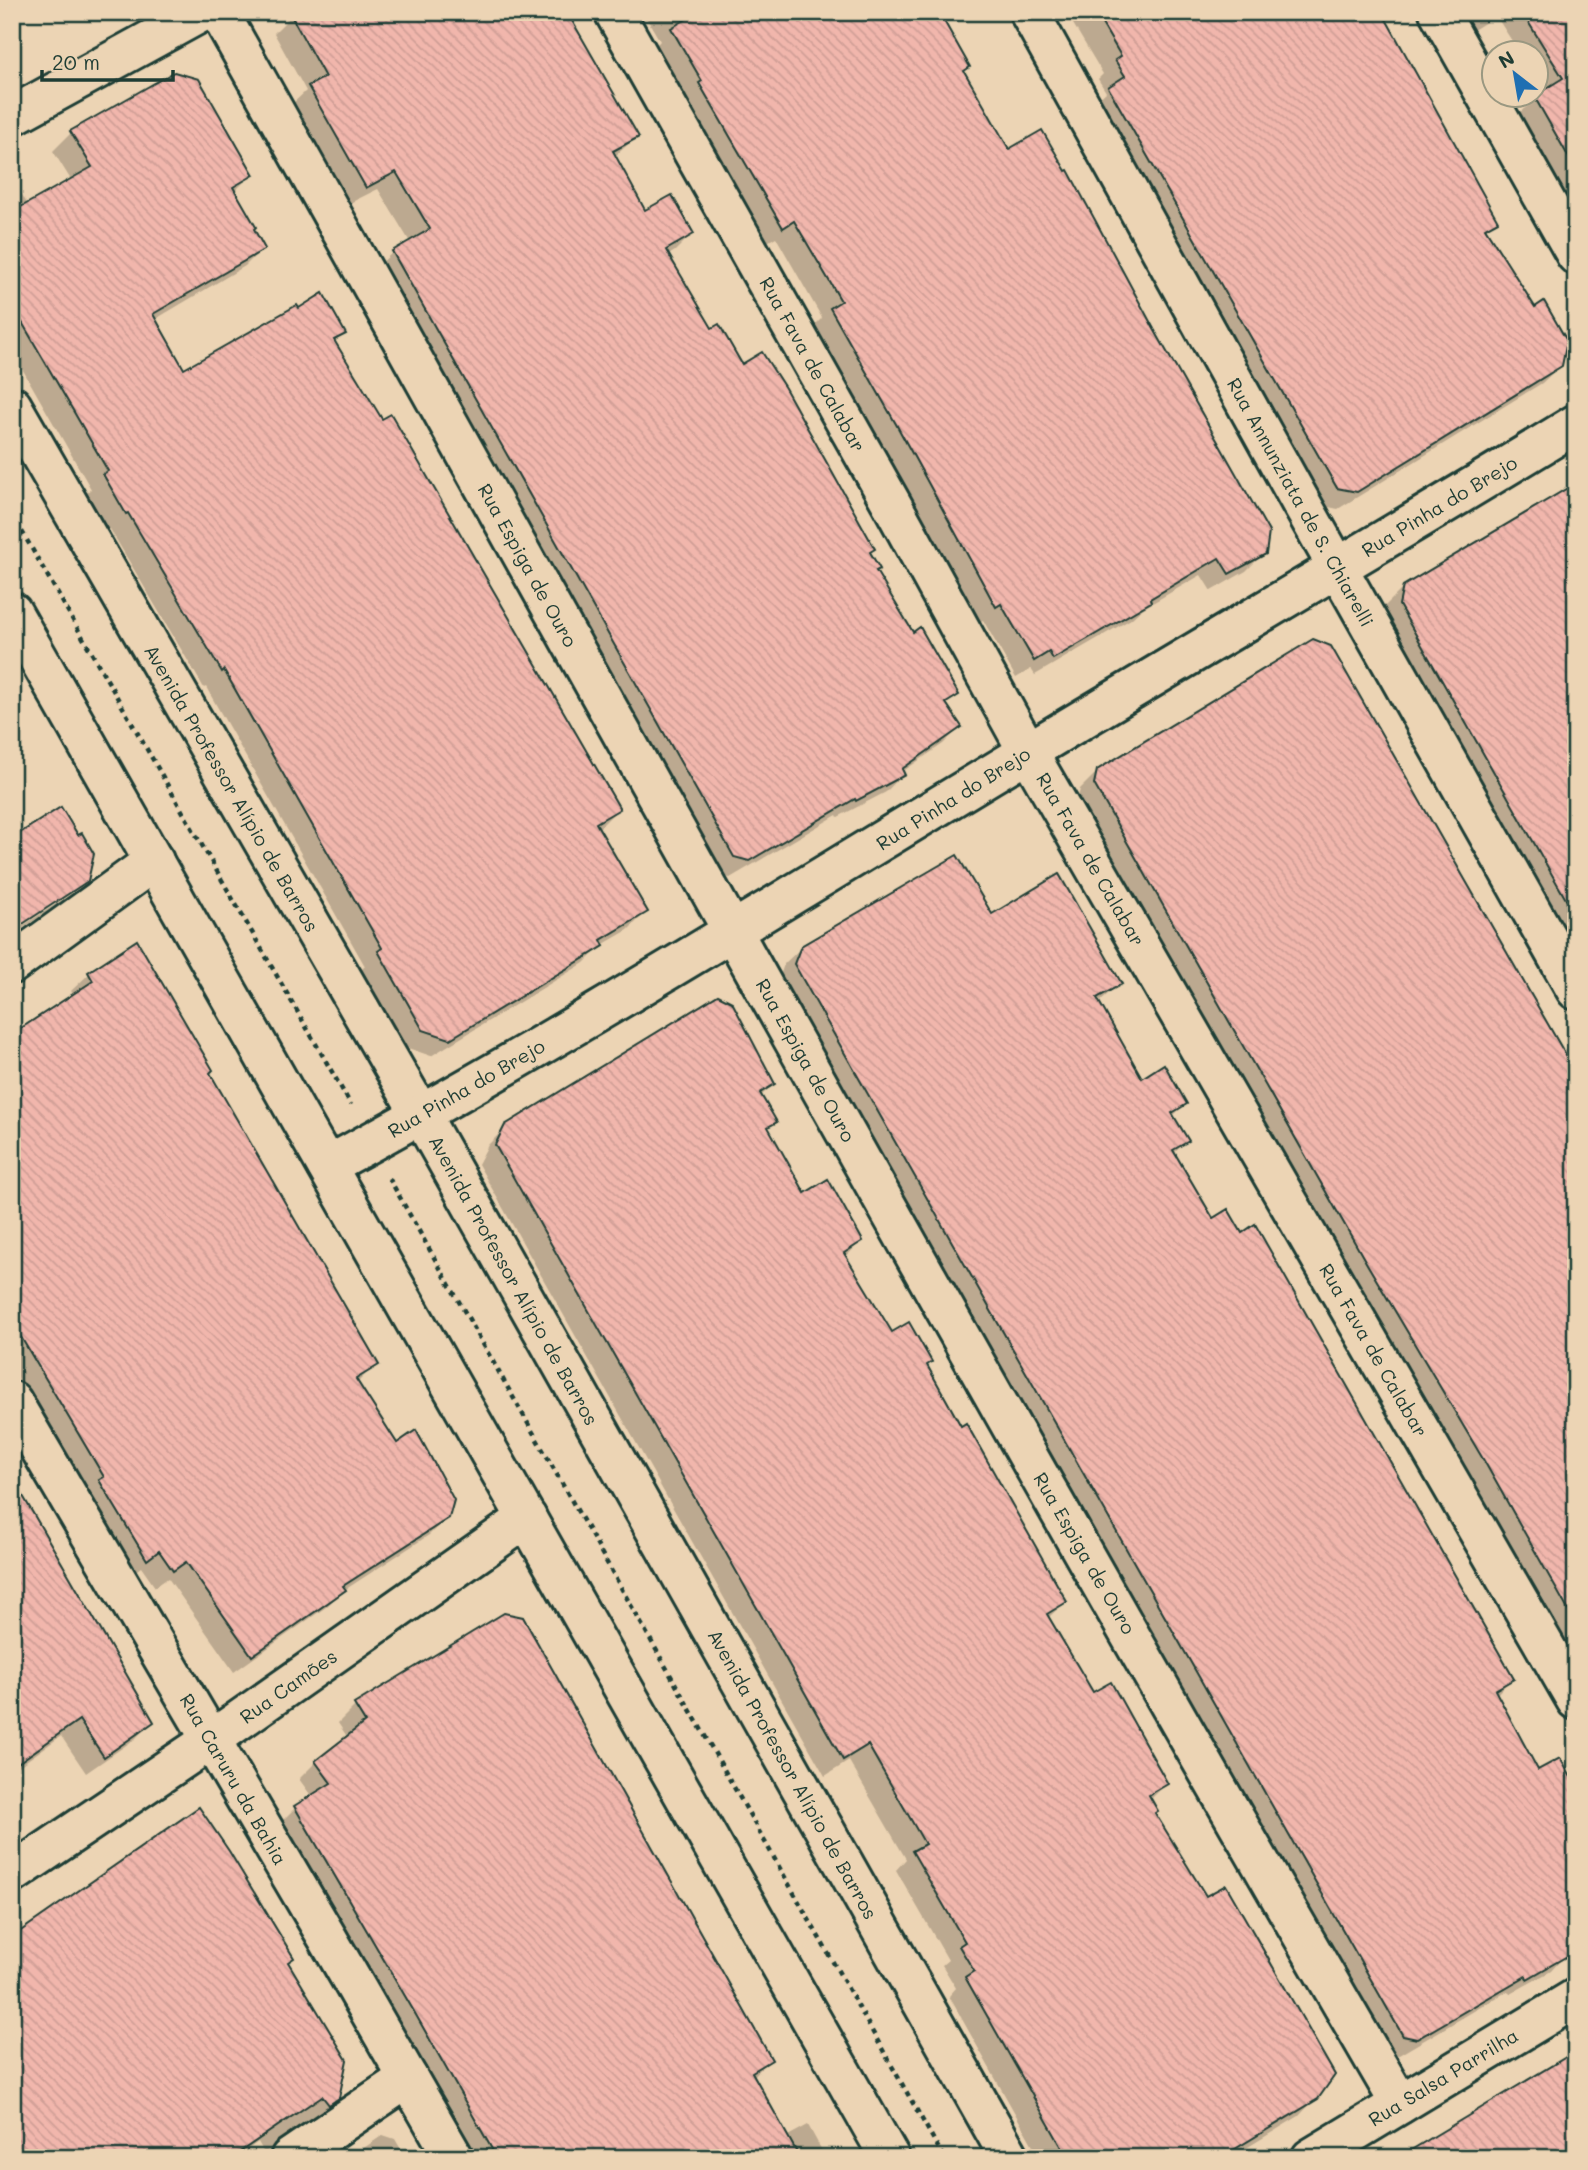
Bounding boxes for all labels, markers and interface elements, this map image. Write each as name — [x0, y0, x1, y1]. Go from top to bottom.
scale bar — [42, 38, 173, 82]
north arrow — [1480, 38, 1550, 108]
text: N — [1493, 45, 1519, 73]
text: 20 m — [52, 48, 100, 75]
street label: Rua Fava de Calabar — [754, 272, 872, 456]
street label: Rua Annunziata de S. Chiarelli — [1222, 373, 1380, 631]
street label: Rua Pinha do Brejo — [1357, 450, 1521, 562]
street label: Rua Espiga de Ouro — [473, 479, 583, 651]
street label: Avenida Professor Alípio de Barros — [139, 640, 325, 936]
street label: Rua Pinha do Brejo — [871, 740, 1035, 856]
street label: Rua Fava de Calabar — [1031, 768, 1151, 950]
street label: Rua Espiga de Ouro — [751, 974, 861, 1146]
street label: Rua Pinha do Brejo — [383, 1033, 549, 1143]
street label: Avenida Professor Alípio de Barros — [424, 1130, 604, 1430]
street label: Rua Fava de Calabar — [1314, 1259, 1434, 1441]
street label: Rua Espiga de Ouro — [1028, 1467, 1142, 1639]
street label: Avenida Professor Alípio de Barros — [703, 1624, 883, 1924]
street label: Rua Camões — [234, 1643, 342, 1729]
street label: Rua Caruru da Bahia — [175, 1689, 293, 1869]
street label: Rua Salsa Parrilha — [1363, 2022, 1523, 2132]

